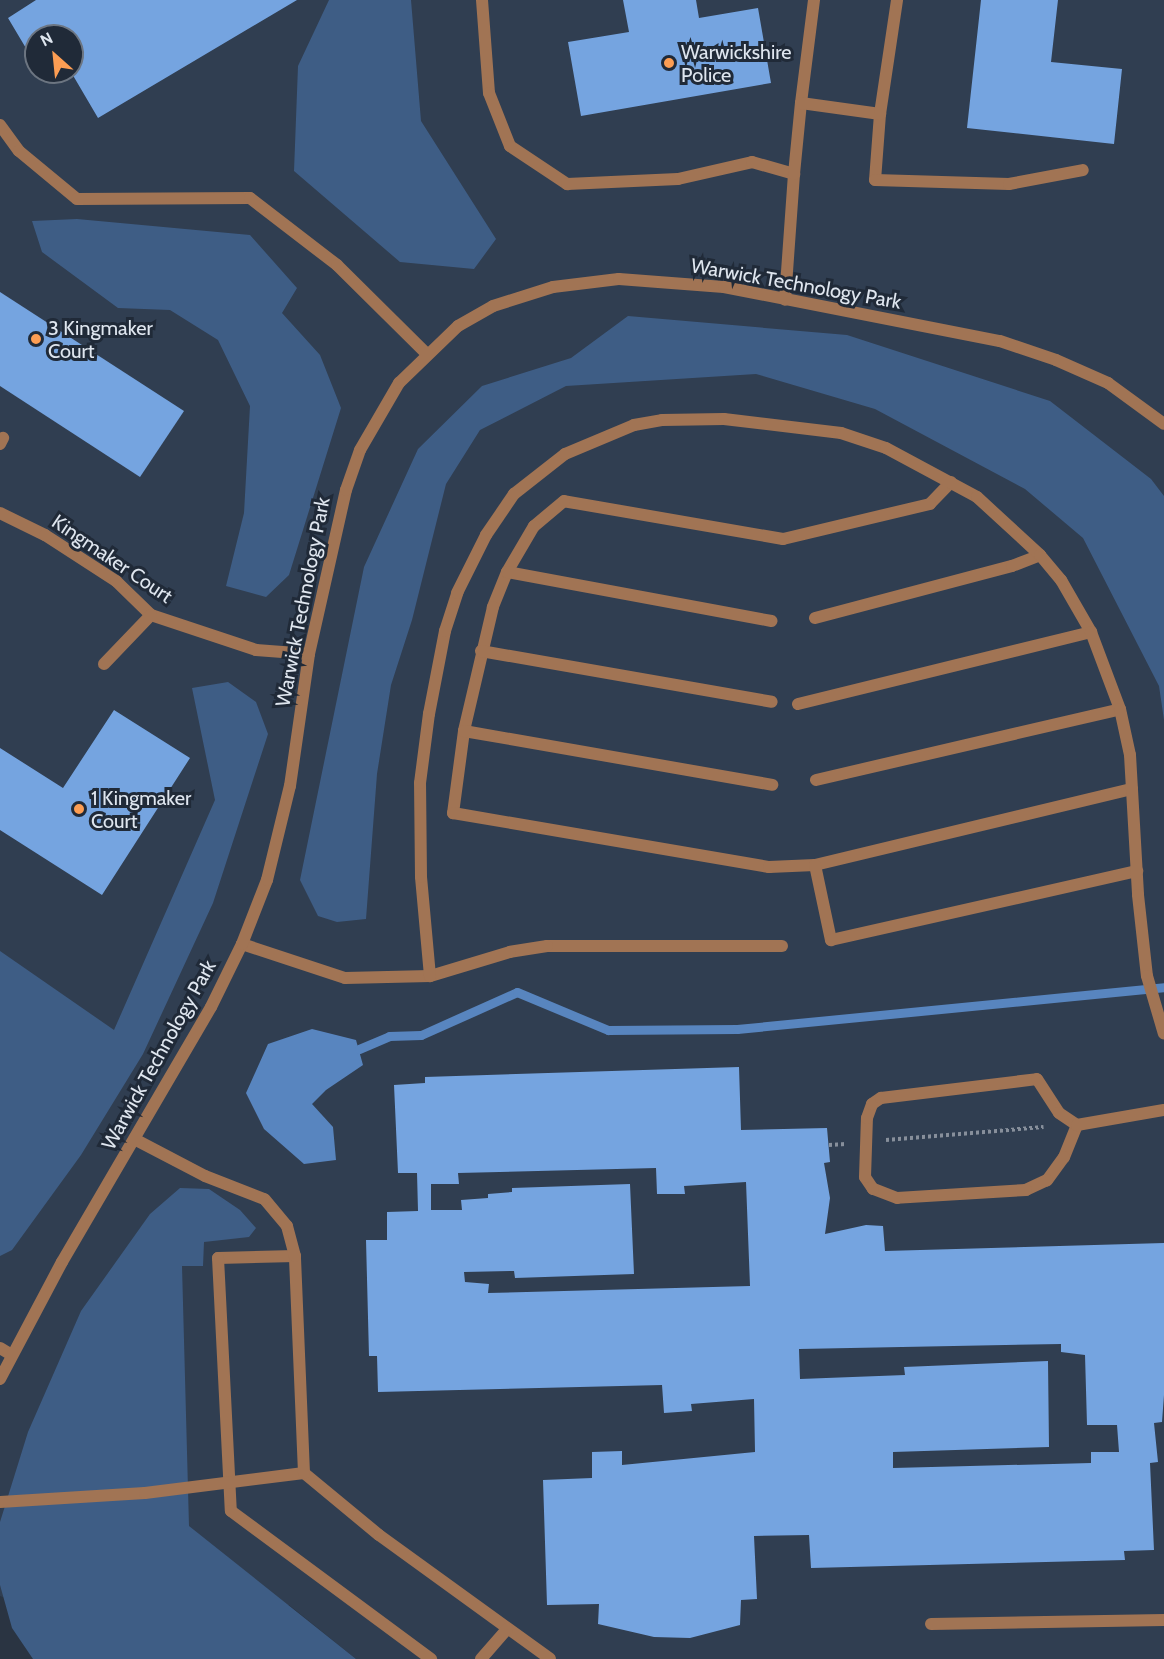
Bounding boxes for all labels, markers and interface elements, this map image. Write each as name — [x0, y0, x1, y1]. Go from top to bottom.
north arrow — [24, 24, 84, 84]
text: N — [37, 28, 56, 50]
place label: Warwickshire Police — [681, 40, 791, 87]
marker: Warwickshire Police — [662, 56, 676, 70]
street label: Warwick Technology Park — [689, 254, 903, 314]
place label: 3 Kingmaker Court — [48, 316, 153, 363]
marker: 3 Kingmaker Court — [29, 332, 43, 346]
street label: Warwick Technology Park — [271, 495, 335, 709]
street label: Kingmaker Court — [47, 510, 177, 608]
place label: 1 Kingmaker Court — [91, 786, 191, 833]
marker: 1 Kingmaker Court — [72, 802, 86, 816]
street label: Warwick Technology Park — [97, 956, 221, 1154]

